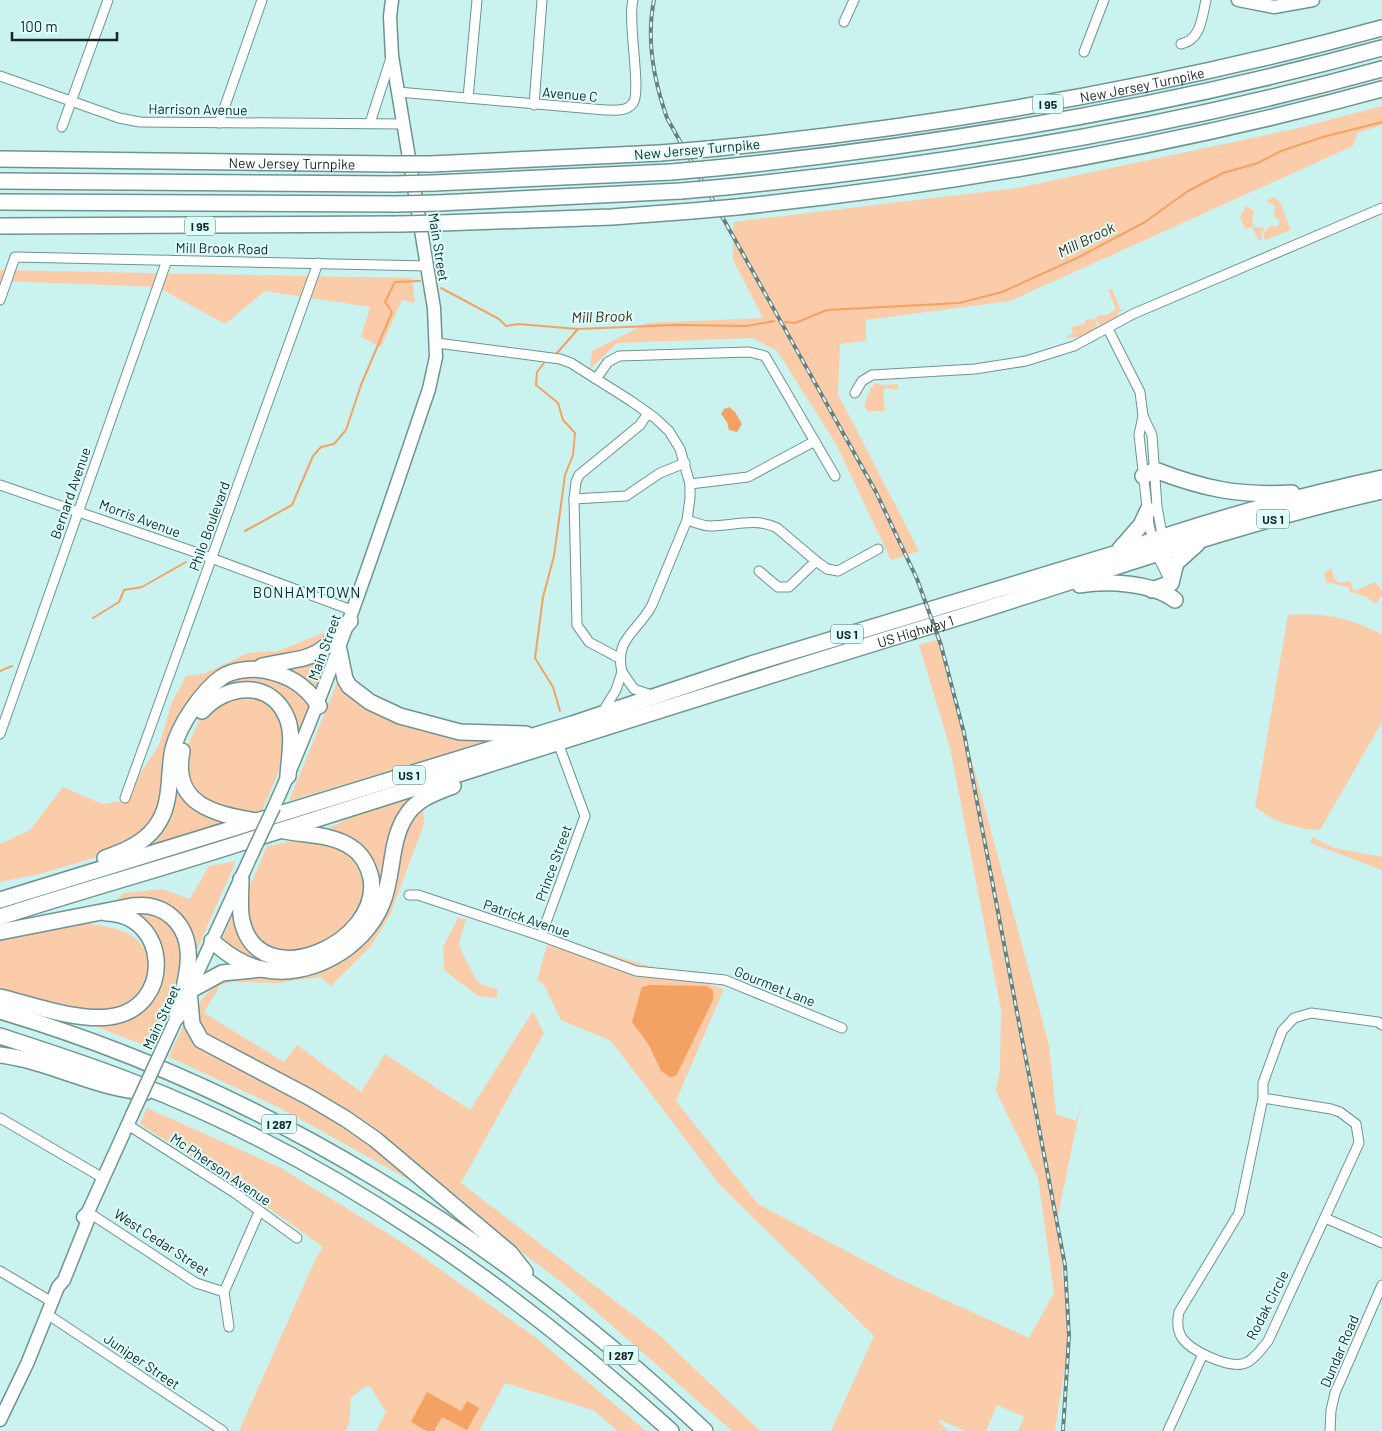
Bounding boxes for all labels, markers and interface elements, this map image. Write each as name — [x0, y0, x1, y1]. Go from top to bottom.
scale bar — [12, 10, 118, 42]
text: 100 m — [20, 17, 58, 35]
street label: New Jersey Turnpike — [1078, 63, 1206, 105]
street label: Avenue C — [541, 83, 599, 105]
road number: I 95 — [1033, 95, 1063, 114]
street label: Harrison Avenue — [148, 100, 248, 118]
street label: New Jersey Turnpike — [633, 135, 761, 163]
street label: New Jersey Turnpike — [229, 153, 355, 172]
street label: Main Street — [425, 211, 453, 283]
road number: I 95 — [185, 217, 215, 236]
water label: Mill Brook — [1055, 217, 1118, 261]
street label: Mill Brook Road — [176, 239, 268, 257]
water label: Mill Brook — [571, 306, 634, 326]
street label: Bernard Avenue — [46, 445, 94, 541]
street label: Philo Boulevard — [185, 479, 233, 573]
street label: Morris Avenue — [97, 495, 183, 541]
road number: US 1 — [1257, 509, 1289, 528]
district label: BONHAMTOWN — [253, 583, 361, 601]
street label: US Highway 1 — [875, 611, 955, 650]
street label: Main Street — [304, 612, 344, 682]
road number: US 1 — [831, 624, 863, 644]
road number: US 1 — [393, 766, 425, 784]
street label: Prince Street — [531, 822, 575, 904]
street label: Patrick Avenue — [481, 895, 573, 941]
street label: Gourmet Lane — [732, 962, 818, 1010]
street label: Main Street — [139, 982, 183, 1052]
road number: I 287 — [262, 1114, 296, 1134]
street label: Mc Pherson Avenue — [168, 1129, 274, 1209]
street label: West Cedar Street — [111, 1205, 213, 1279]
street label: Rodak Circle — [1242, 1267, 1292, 1343]
street label: Dundar Road — [1316, 1312, 1362, 1390]
street label: Juniper Street — [101, 1329, 183, 1393]
road number: I 287 — [604, 1346, 638, 1364]

